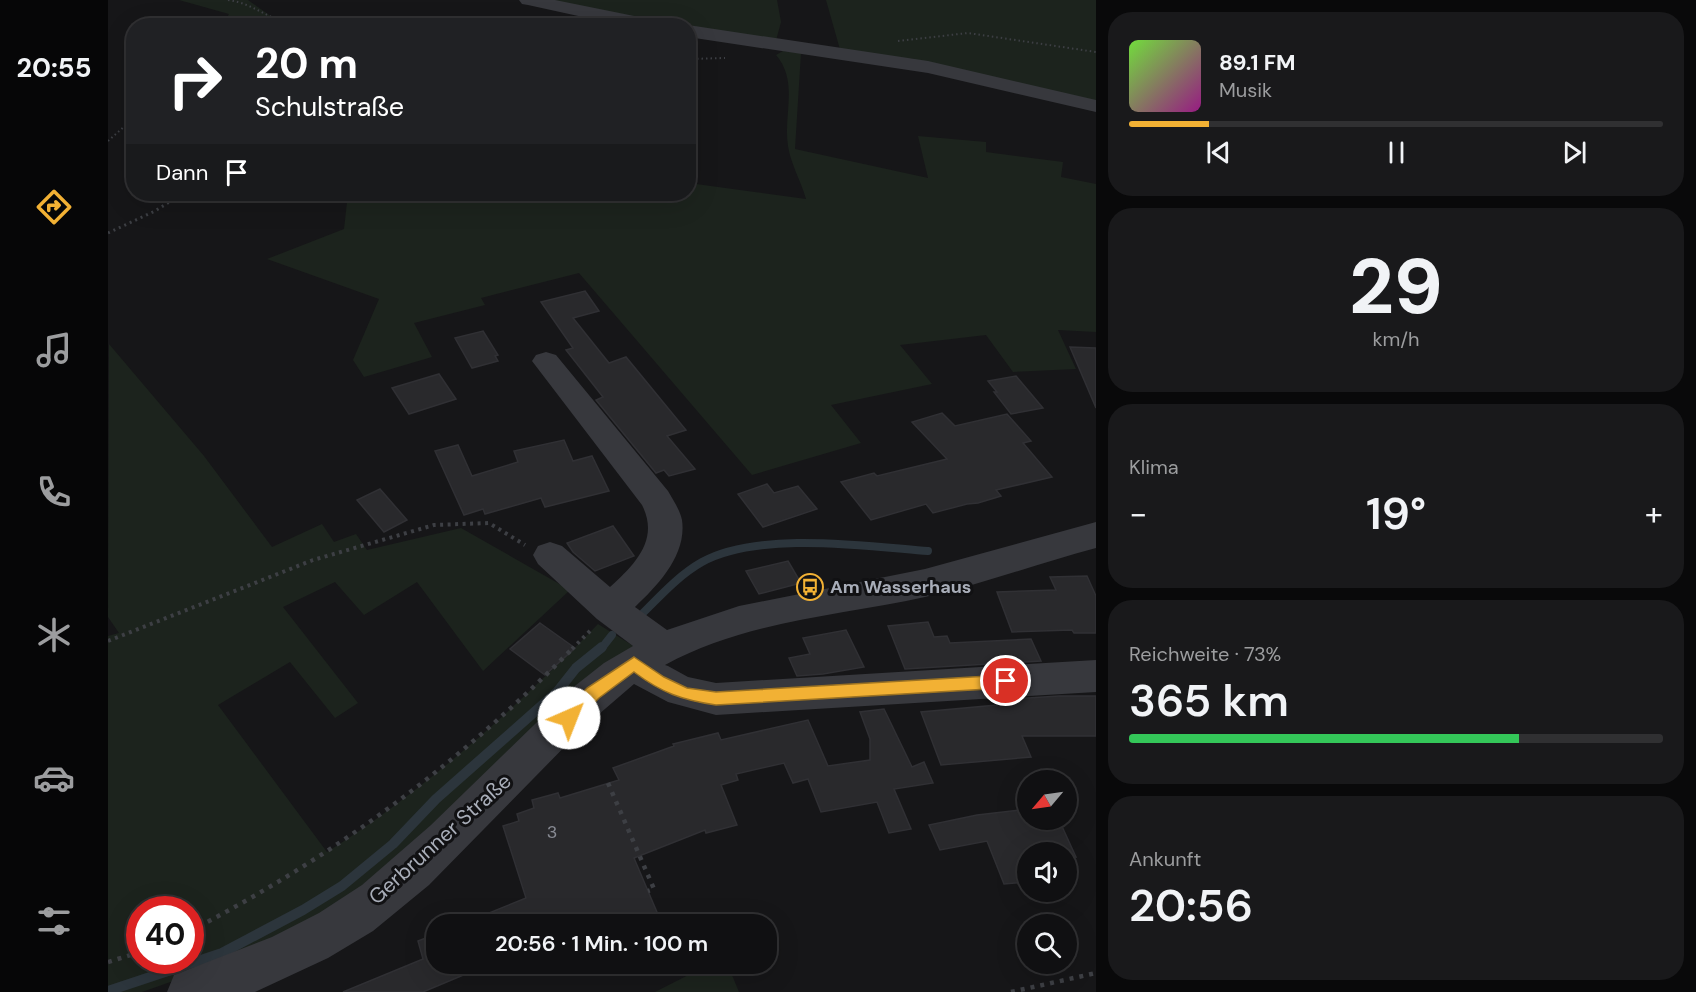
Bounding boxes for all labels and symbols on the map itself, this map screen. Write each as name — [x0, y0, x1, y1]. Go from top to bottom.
bus stop icon: Am Wasserhaus — [795, 572, 825, 602]
place label: Am Wasserhaus — [830, 575, 971, 599]
pin — [980, 655, 1031, 706]
position arrow — [537, 686, 601, 750]
street label: Gerbrunner Straße — [363, 767, 517, 911]
north arrow — [1017, 770, 1077, 830]
house number: 3 — [547, 820, 557, 844]
speed limit sign: 40 — [126, 896, 204, 974]

